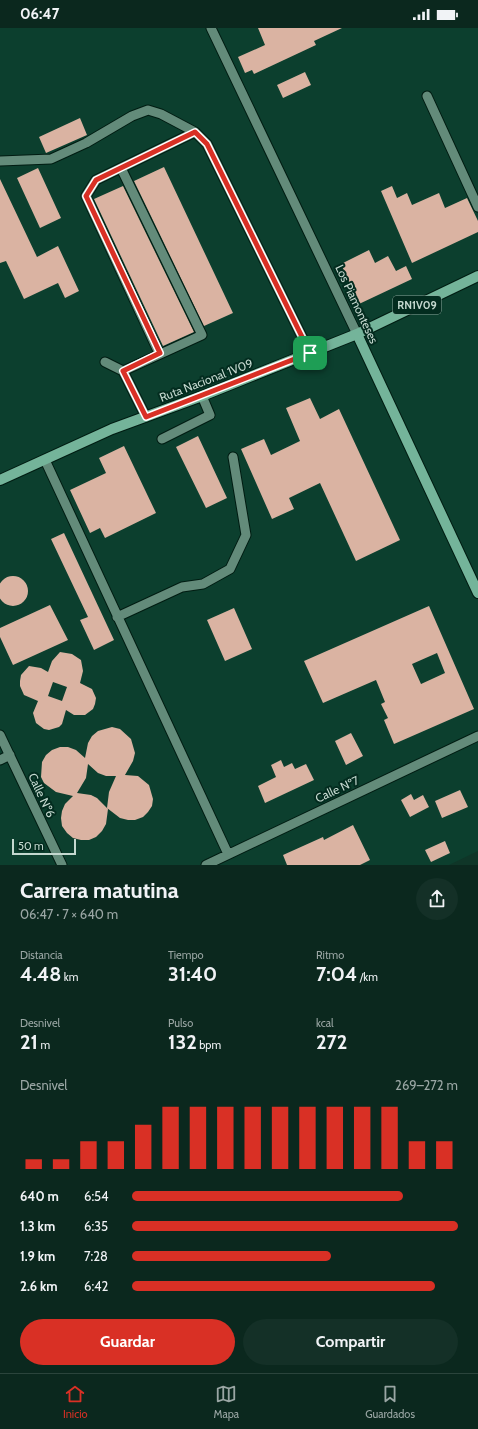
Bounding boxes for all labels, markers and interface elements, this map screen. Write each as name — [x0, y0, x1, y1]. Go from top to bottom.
text: 06:47 — [20, 5, 59, 23]
street label: Los Piamonteses — [332, 262, 382, 346]
road number: RN1V09 — [393, 296, 441, 314]
pin — [293, 336, 327, 370]
icon: arrive — [299, 342, 321, 364]
street label: Ruta Nacional 1V09 — [157, 355, 255, 405]
street label: Calle Nº6 — [25, 770, 59, 820]
street label: Calle Nº7 — [313, 772, 361, 806]
scale bar — [12, 837, 76, 856]
text: 50 m — [18, 839, 44, 853]
text: Carrera matutina — [20, 877, 179, 904]
button: share — [416, 878, 458, 920]
text: 06:47 · 7 × 640 m — [20, 906, 118, 922]
text: Distancia — [20, 948, 63, 962]
text: Tiempo — [168, 948, 204, 962]
text: Ritmo — [316, 948, 344, 962]
text: 4.48 — [20, 962, 61, 986]
text: 31:40 — [168, 962, 217, 986]
text: 7:04 — [316, 962, 357, 986]
text: km — [61, 970, 78, 984]
text: /km — [357, 970, 378, 984]
text: Desnivel — [20, 1016, 60, 1030]
text: Pulso — [168, 1016, 193, 1030]
text: kcal — [316, 1016, 334, 1030]
text: 21 — [20, 1030, 38, 1054]
text: 132 — [168, 1030, 197, 1054]
text: 272 — [316, 1030, 347, 1054]
text: m — [38, 1038, 50, 1052]
text: bpm — [197, 1038, 221, 1052]
text: Desnivel — [20, 1077, 67, 1093]
text: 269–272 m — [395, 1077, 458, 1093]
text: 640 m — [20, 1188, 59, 1204]
text: 6:54 — [84, 1188, 109, 1204]
text: 1.3 km — [20, 1218, 55, 1234]
text: 6:35 — [84, 1218, 108, 1234]
text: 1.9 km — [20, 1248, 55, 1264]
text: 7:28 — [84, 1248, 108, 1264]
text: 2.6 km — [20, 1278, 58, 1294]
text: 6:42 — [84, 1278, 108, 1294]
button: Guardar — [20, 1319, 235, 1365]
button: Compartir — [243, 1319, 458, 1365]
tab: Inicio — [63, 1383, 88, 1421]
tab: Mapa — [214, 1383, 239, 1421]
tab: Guardados — [365, 1383, 415, 1421]

